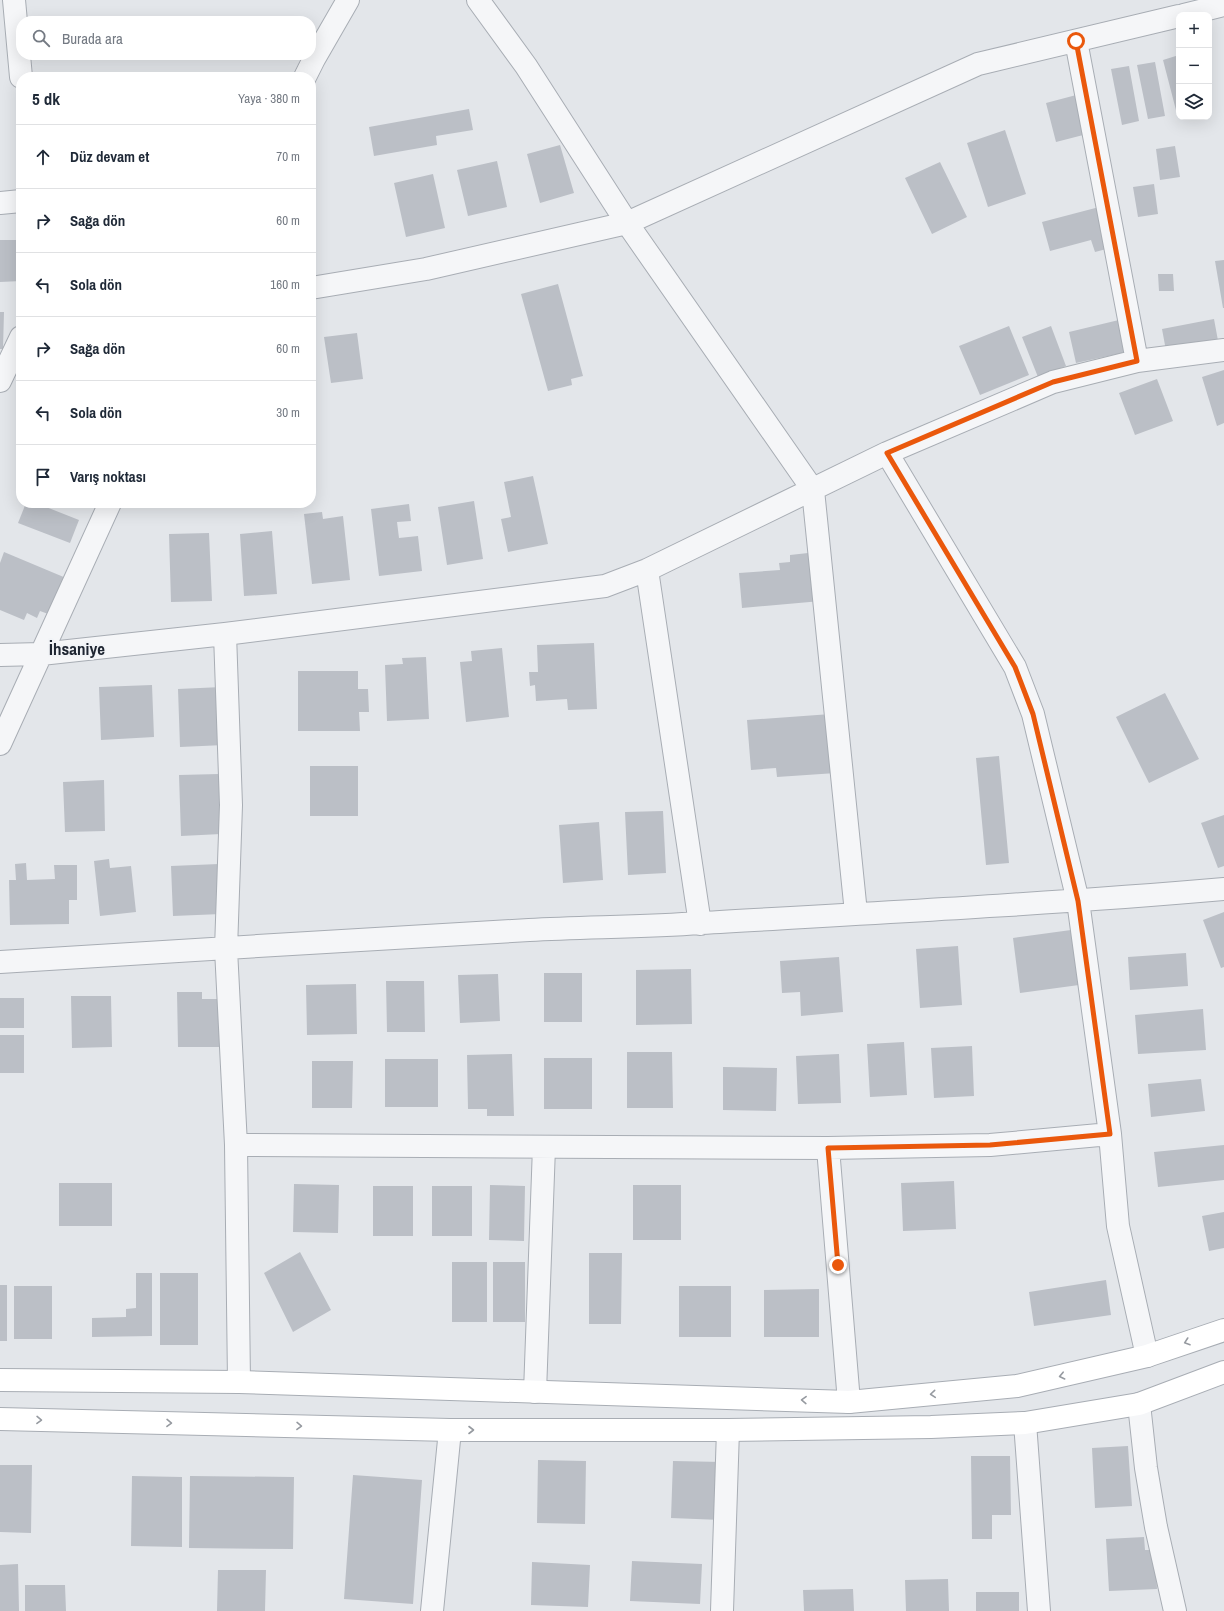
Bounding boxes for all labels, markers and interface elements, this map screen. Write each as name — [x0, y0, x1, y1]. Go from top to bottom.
map controls — [1176, 12, 1212, 120]
button: + — [1176, 12, 1212, 48]
search box — [16, 16, 316, 60]
icon: search — [30, 27, 52, 49]
text: Burada ara — [62, 28, 123, 49]
route start — [1067, 32, 1085, 50]
button: − — [1176, 48, 1212, 84]
button: layers — [1176, 84, 1212, 120]
text: 5 dk — [32, 87, 60, 110]
text: Yaya · 380 m — [238, 90, 300, 107]
icon: ahead — [32, 146, 54, 168]
text: Düz devam et — [70, 146, 149, 167]
text: 70 m — [276, 148, 300, 165]
icon: right — [32, 210, 54, 232]
text: Sağa dön — [70, 210, 125, 231]
text: 60 m — [276, 212, 300, 229]
icon: left — [32, 274, 54, 296]
text: Sola dön — [70, 274, 122, 295]
text: 160 m — [270, 276, 300, 293]
icon: right — [32, 338, 54, 360]
text: Sağa dön — [70, 338, 125, 359]
text: 60 m — [276, 340, 300, 357]
icon: left — [32, 402, 54, 424]
text: Sola dön — [70, 402, 122, 423]
text: 30 m — [276, 404, 300, 421]
icon: arrive — [32, 466, 54, 488]
text: Varış noktası — [70, 466, 146, 487]
district label: İhsaniye — [49, 637, 105, 660]
route end — [829, 1256, 847, 1274]
one-way arrow — [1184, 1338, 1191, 1346]
one-way arrow — [1058, 1371, 1065, 1379]
one-way arrow — [930, 1389, 936, 1398]
one-way arrow — [801, 1396, 807, 1404]
one-way arrow — [36, 1415, 42, 1424]
one-way arrow — [166, 1419, 172, 1427]
one-way arrow — [296, 1422, 302, 1430]
one-way arrow — [468, 1426, 474, 1434]

